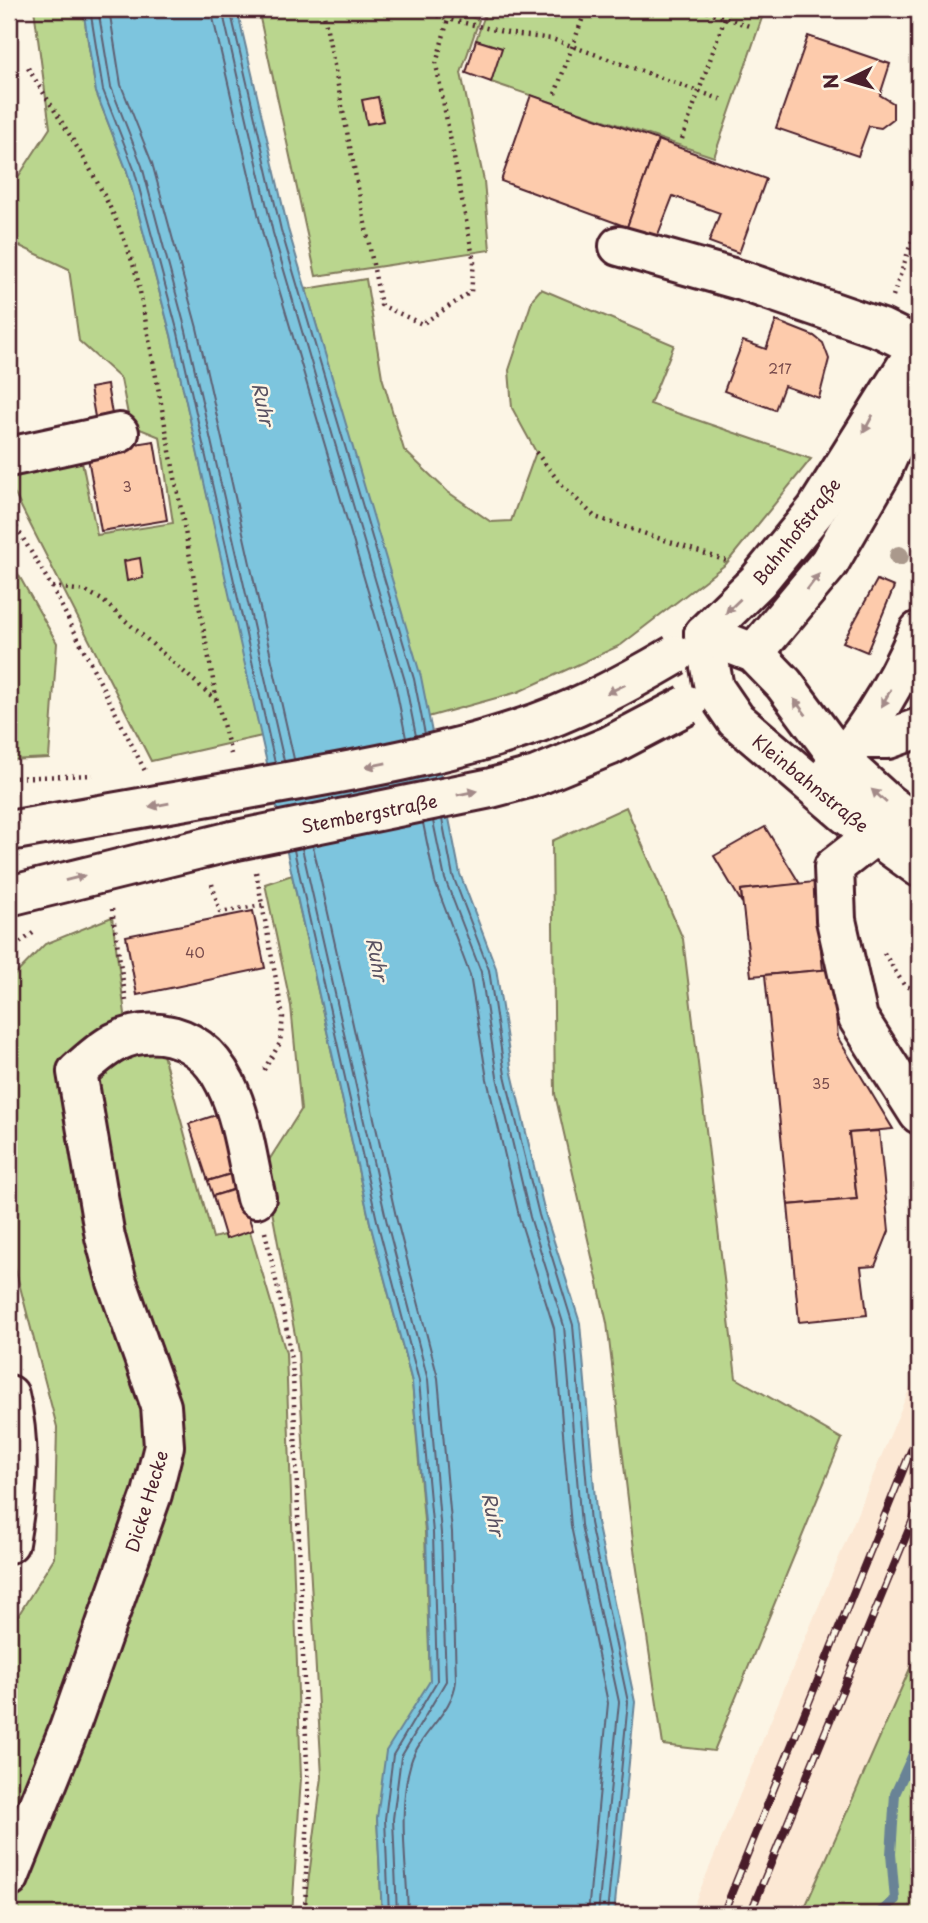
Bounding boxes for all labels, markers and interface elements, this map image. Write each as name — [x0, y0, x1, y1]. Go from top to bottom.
north arrow — [813, 46, 883, 116]
text: N — [815, 73, 845, 90]
house number: 217 — [768, 358, 792, 379]
water label: Ruhr — [246, 380, 283, 431]
one-way arrow — [863, 414, 874, 434]
street label: Bahnhofstraße — [745, 471, 847, 591]
house number: 3 — [122, 476, 132, 497]
one-way arrow — [806, 574, 821, 592]
one-way arrow — [725, 597, 742, 613]
one-way arrow — [606, 683, 626, 694]
one-way arrow — [880, 688, 892, 707]
one-way arrow — [794, 698, 808, 716]
street label: Kleinbahnstraße — [747, 727, 875, 839]
one-way arrow — [365, 759, 387, 770]
street label: Stembergstraße — [298, 787, 440, 839]
one-way arrow — [456, 788, 478, 799]
one-way arrow — [871, 788, 888, 804]
one-way arrow — [148, 800, 170, 811]
one-way arrow — [64, 872, 86, 883]
water label: Ruhr — [360, 935, 396, 986]
house number: 40 — [185, 942, 205, 963]
house number: 35 — [812, 1073, 830, 1094]
street label: Dicke Hecke — [118, 1447, 174, 1555]
water label: Ruhr — [476, 1490, 513, 1541]

